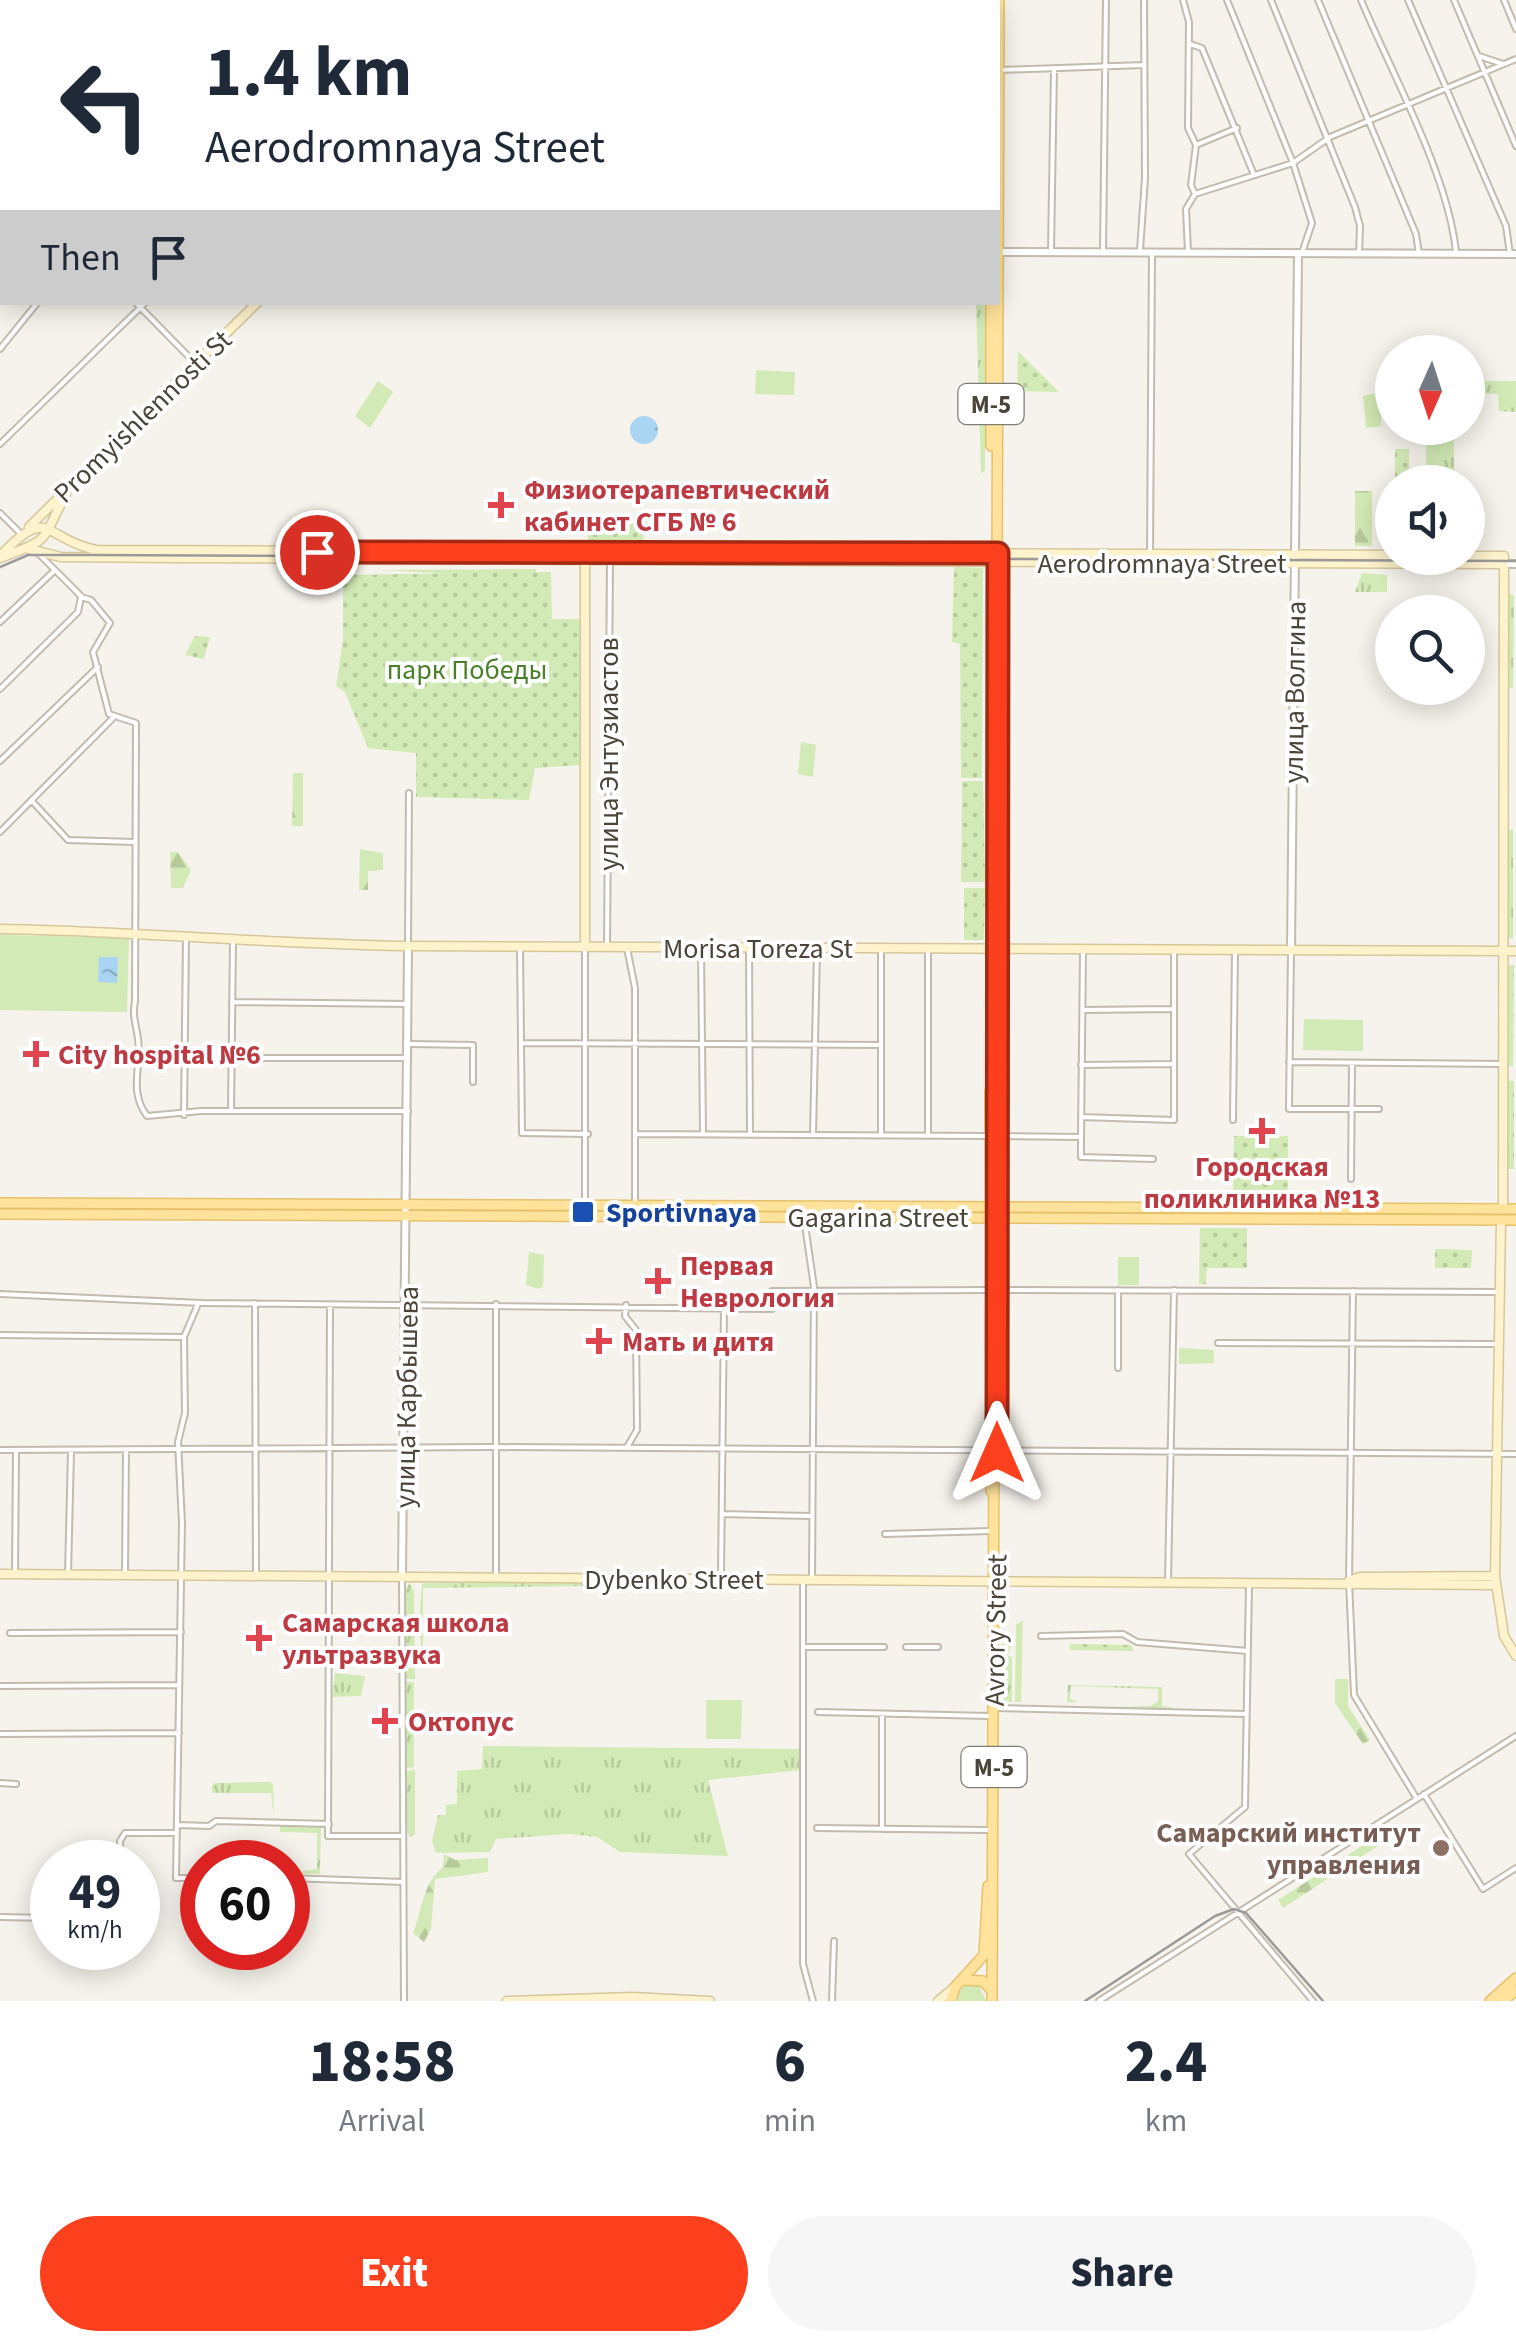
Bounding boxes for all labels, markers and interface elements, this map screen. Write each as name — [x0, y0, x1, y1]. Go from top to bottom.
text: 1.4 km — [205, 23, 412, 123]
icon: left — [40, 40, 170, 170]
text: Aerodromnaya Street — [205, 116, 605, 180]
icon: arrive — [141, 230, 196, 285]
text: Then — [40, 231, 121, 285]
street label: Promyishlennosti St — [45, 321, 241, 512]
north arrow — [1375, 335, 1485, 445]
map controls — [1375, 335, 1485, 705]
road number: М-5 — [958, 384, 1024, 424]
button: sound — [1375, 465, 1485, 575]
place label: Физиотерапевтический кабинет СГБ № 6 — [524, 470, 830, 542]
marker: Физиотерапевтический кабинет СГБ № 6 — [488, 492, 514, 518]
pin — [275, 510, 360, 595]
icon: arrive — [290, 525, 345, 580]
street label: Aerodromnaya Street — [1038, 544, 1287, 584]
button: search — [1375, 595, 1485, 705]
street label: улица Волгина — [1273, 600, 1317, 784]
street label: улица Энтузиастов — [589, 637, 629, 871]
park label: парк Победы — [387, 650, 547, 690]
street label: Morisa Toreza St — [663, 929, 854, 969]
place label: City hospital №6 — [58, 1035, 261, 1075]
marker: City hospital №6 — [23, 1041, 49, 1067]
marker: Городская поликлиника №13 — [1249, 1118, 1275, 1144]
place label: Городская поликлиника №13 — [1144, 1147, 1380, 1219]
place label: Sportivnaya — [606, 1193, 757, 1233]
street label: Gagarina Street — [788, 1198, 969, 1238]
marker: Sportivnaya — [570, 1199, 596, 1225]
place label: Первая Неврология — [680, 1246, 835, 1318]
marker: Первая Неврология — [645, 1268, 671, 1294]
street label: улица Карбышева — [385, 1286, 429, 1508]
place label: Мать и дитя — [622, 1322, 774, 1362]
marker: Мать и дитя — [586, 1328, 612, 1354]
position arrow — [945, 1401, 1049, 1505]
street label: Avrory Street — [975, 1553, 1017, 1706]
street label: Dybenko Street — [584, 1560, 764, 1600]
place label: Самарская школа ультразвука — [282, 1603, 510, 1675]
marker: Самарская школа ультразвука — [246, 1625, 272, 1651]
place label: Октопус — [408, 1702, 514, 1742]
marker: Октопус — [372, 1708, 398, 1734]
road number: М-5 — [962, 1747, 1026, 1787]
place label: Самарский институт управления — [1156, 1813, 1421, 1885]
marker: Самарский институт управления — [1430, 1837, 1452, 1859]
speed limit sign: 60 — [180, 1840, 310, 1970]
text: 49 — [69, 1857, 121, 1928]
text: km/h — [67, 1912, 123, 1948]
text: 18:58 — [309, 2020, 455, 2105]
text: 6 — [774, 2020, 806, 2105]
text: 2.4 — [1125, 2020, 1207, 2105]
text: Arrival — [339, 2098, 425, 2144]
text: min — [764, 2098, 816, 2144]
text: km — [1145, 2098, 1187, 2144]
button: Exit — [40, 2216, 748, 2331]
button: Share — [768, 2216, 1476, 2331]

